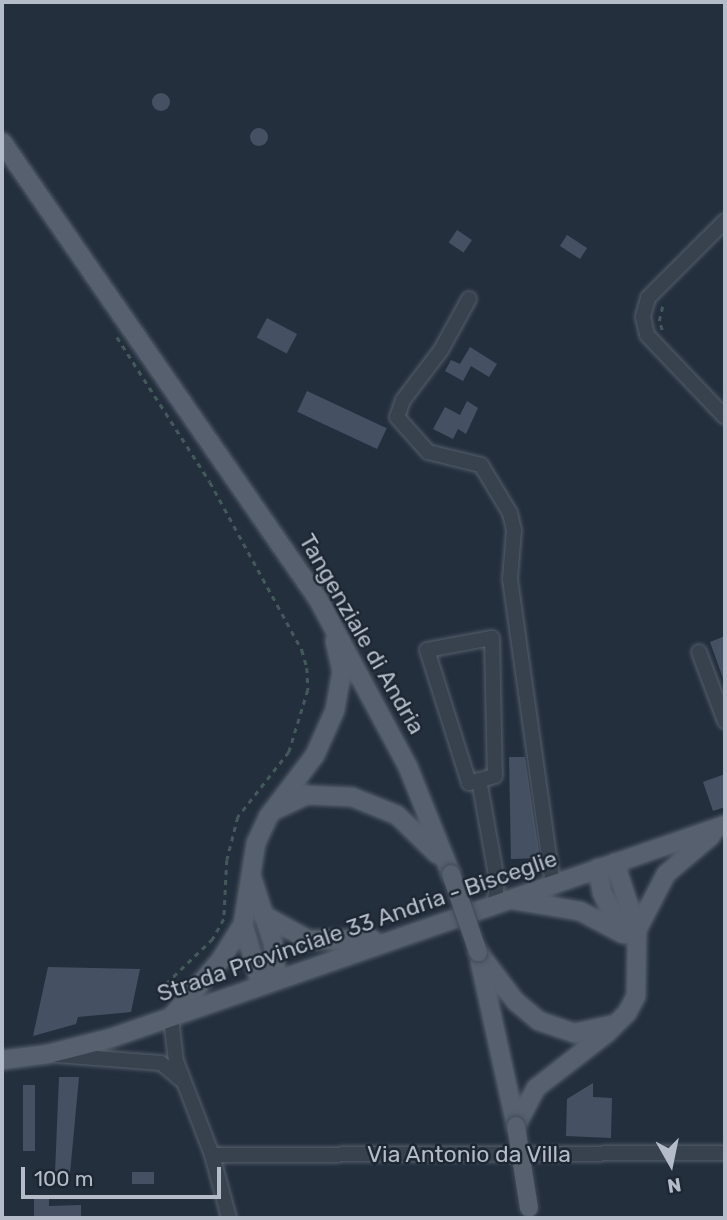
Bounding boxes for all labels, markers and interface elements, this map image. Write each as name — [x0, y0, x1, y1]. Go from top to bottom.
street label: Tangenziale di Andria — [293, 529, 431, 739]
street label: Strada Provinciale 33 Andria - Bisceglie — [153, 844, 561, 1008]
north arrow — [636, 1129, 706, 1199]
street label: Via Antonio da Villa — [366, 1140, 572, 1168]
scale bar — [24, 1154, 224, 1198]
text: 100 m — [34, 1166, 93, 1191]
text: N — [666, 1173, 683, 1198]

